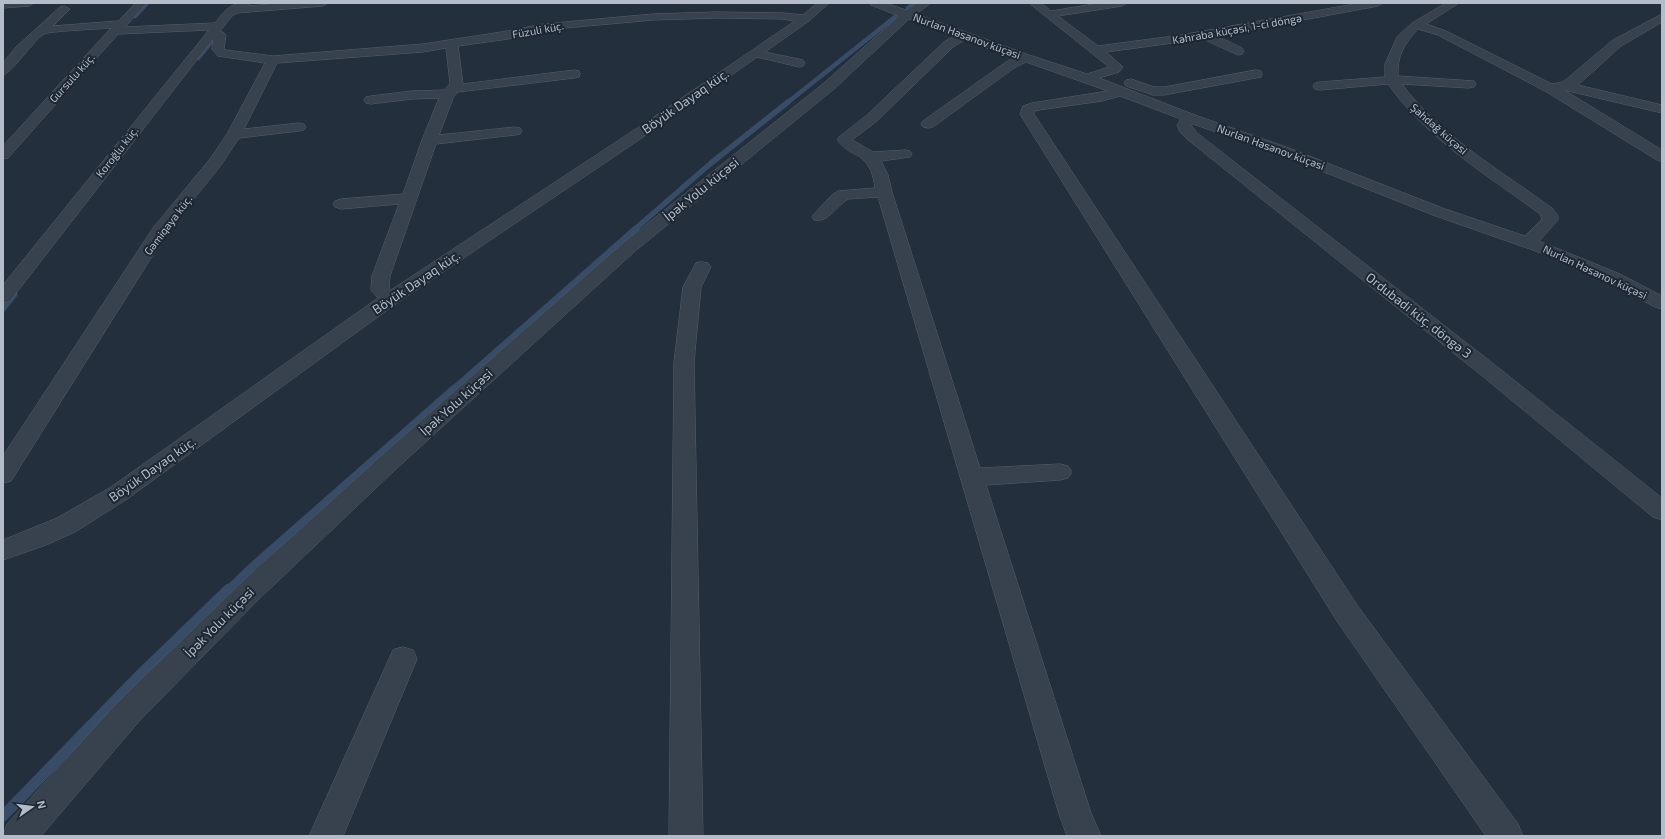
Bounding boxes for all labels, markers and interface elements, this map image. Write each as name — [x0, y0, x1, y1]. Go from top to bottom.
street label: Nurlan Həsənov küçəsi — [911, 10, 1023, 62]
street label: Kəhraba küçəsi, 1-ci döngə — [1171, 11, 1303, 47]
street label: Füzuli küç. — [511, 19, 565, 41]
street label: Gursulu küç. — [46, 51, 98, 105]
street label: Böyük Dayaq küç. — [638, 65, 732, 138]
street label: Şahdağ küçəsi — [1407, 100, 1470, 158]
street label: Nurlan Həsənov küçəsi — [1215, 121, 1327, 173]
street label: Koroğlu küç. — [93, 124, 141, 180]
street label: İpək Yolu küçəsi — [660, 154, 743, 225]
street label: Gəmiqaya küç. — [141, 192, 195, 258]
street label: Nurlan Həsənov küçəsi — [1541, 242, 1649, 302]
street label: Böyük Dayaq küç. — [369, 247, 464, 318]
street label: Ordubadi küç. döngə 3 — [1362, 269, 1475, 362]
street label: İpək Yolu küçəsi — [416, 365, 496, 440]
street label: Böyük Dayaq küç. — [105, 433, 199, 506]
street label: İpək Yolu küçəsi — [181, 584, 258, 661]
north arrow — [12, 787, 52, 827]
text: N — [35, 799, 49, 810]

